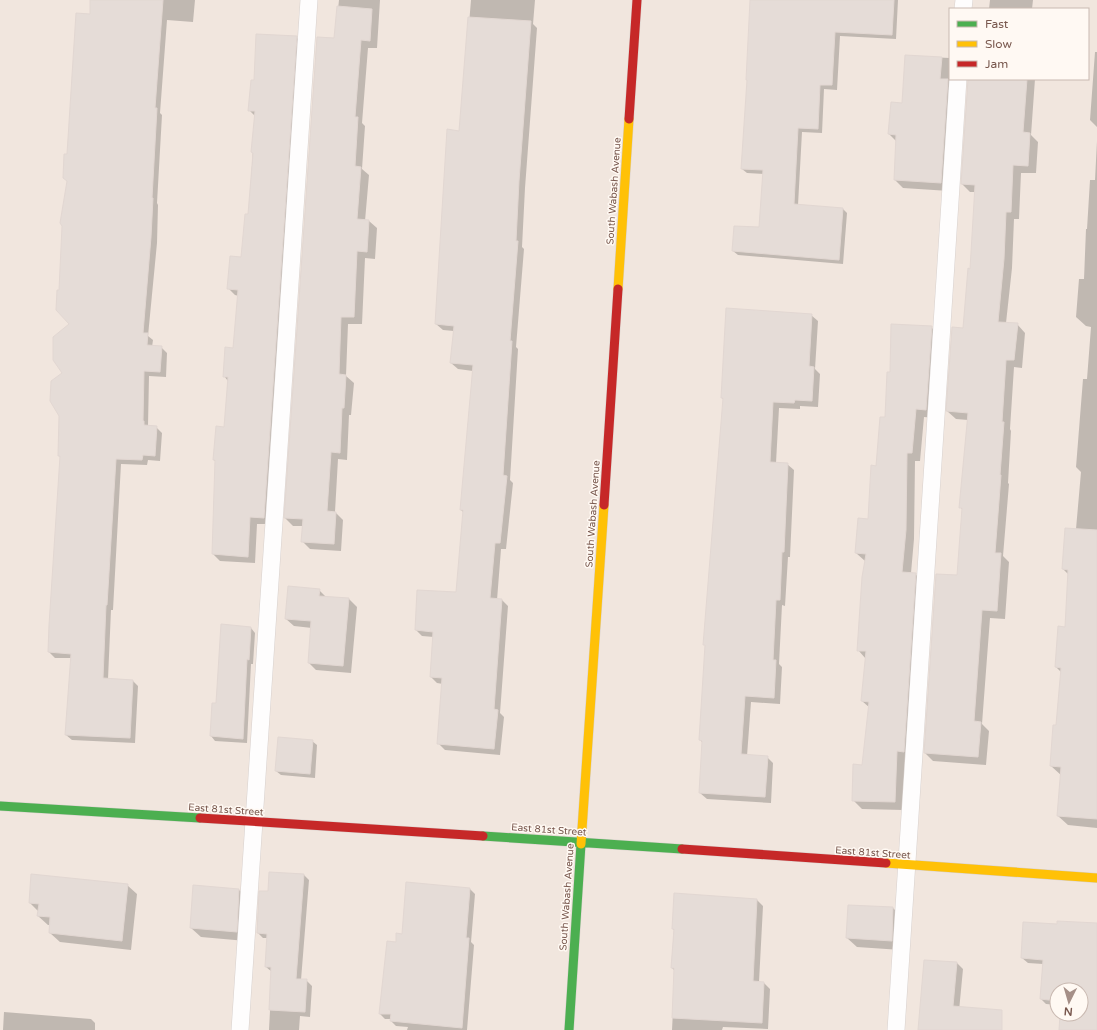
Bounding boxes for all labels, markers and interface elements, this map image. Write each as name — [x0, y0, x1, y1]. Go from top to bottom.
legend — [949, 8, 1089, 80]
text: Fast — [985, 17, 1009, 31]
text: Slow — [985, 37, 1012, 51]
text: Jam — [985, 57, 1008, 71]
street label: South Wabash Avenue — [604, 137, 624, 245]
street label: South Wabash Avenue — [583, 460, 603, 568]
street label: East 81st Street — [188, 801, 264, 819]
street label: East 81st Street — [511, 821, 587, 839]
street label: South Wabash Avenue — [557, 843, 577, 951]
street label: East 81st Street — [835, 844, 911, 862]
north arrow — [1049, 982, 1089, 1022]
text: N — [1063, 1005, 1073, 1018]

